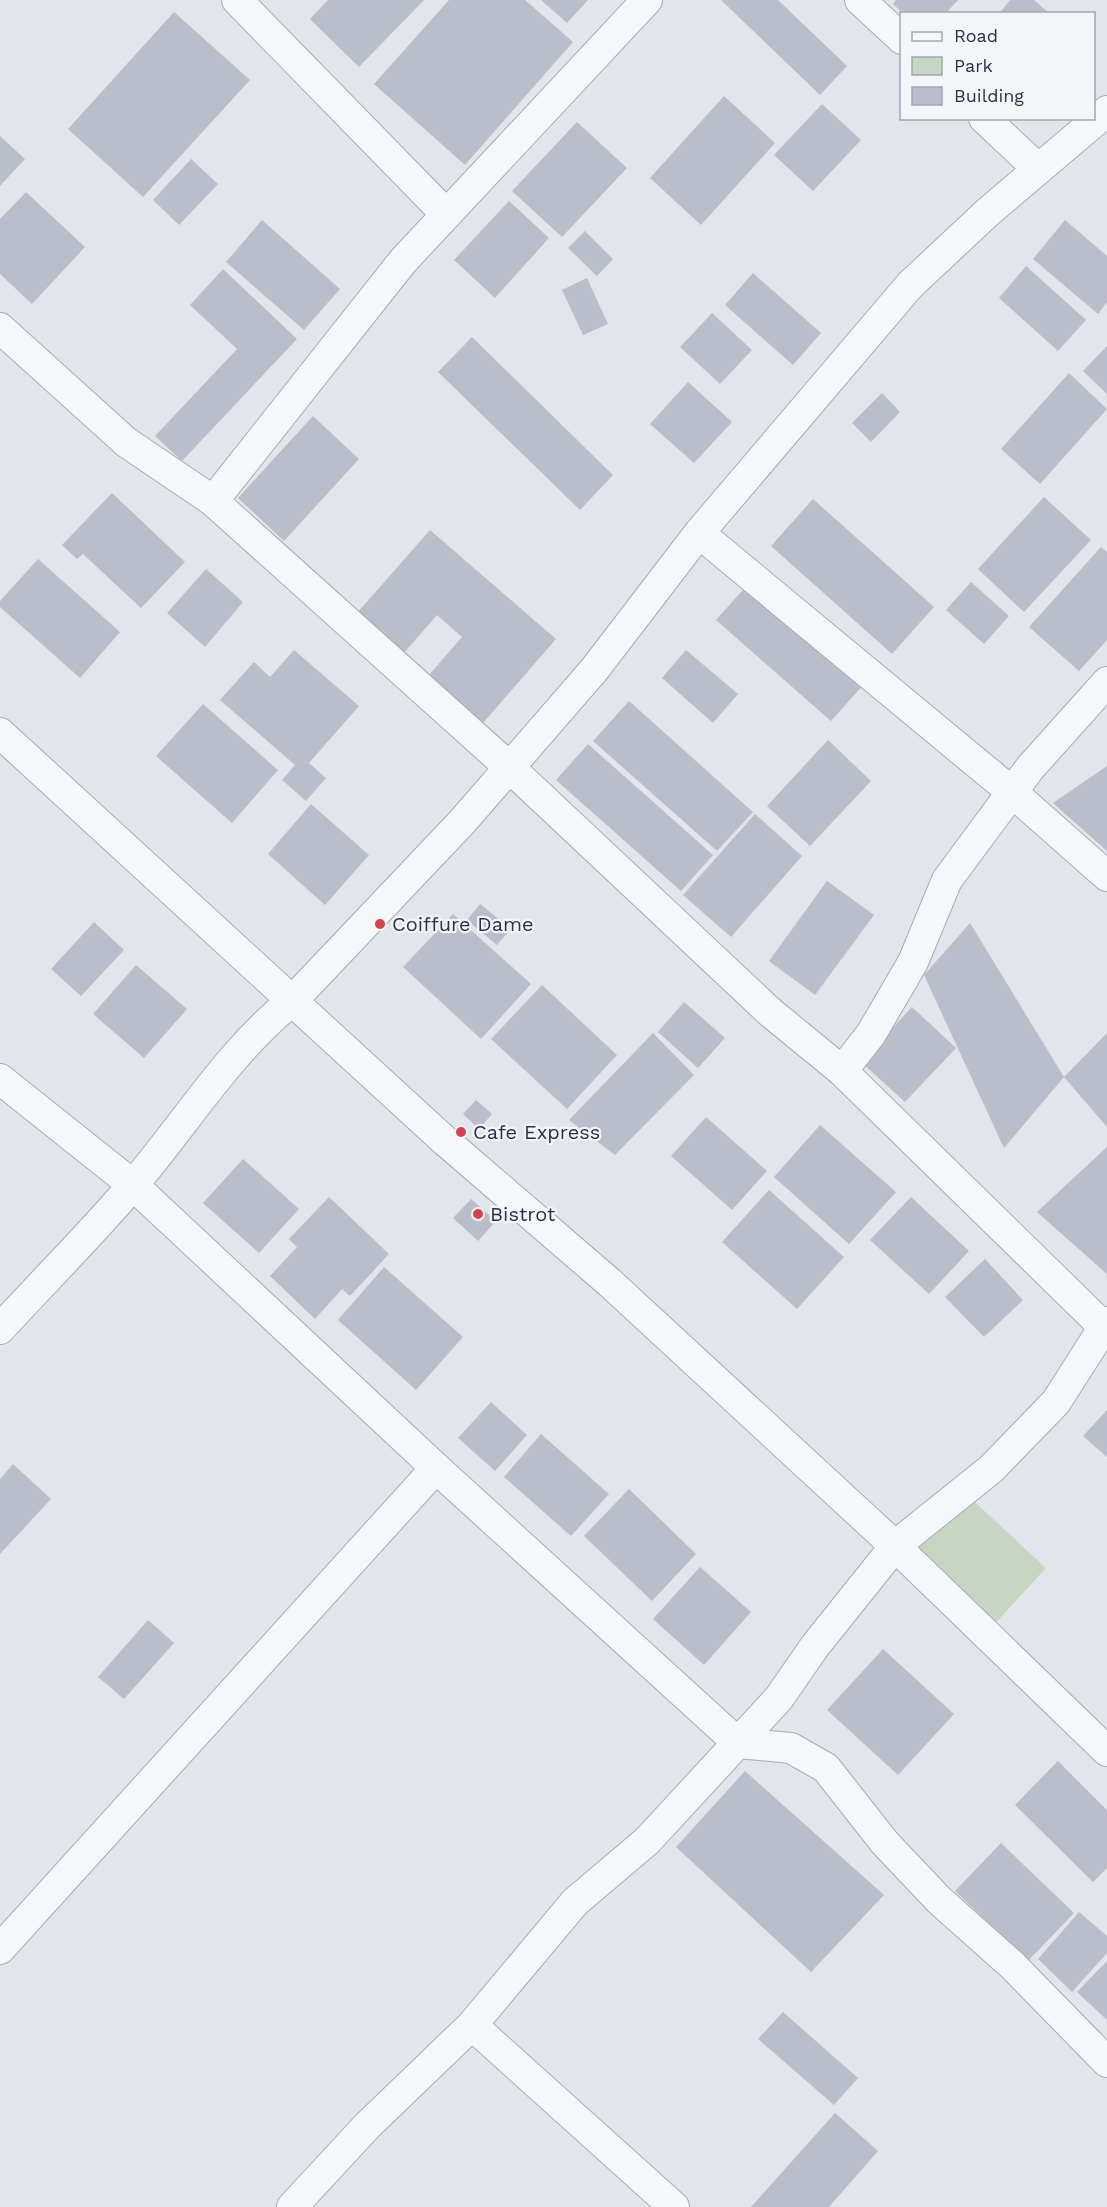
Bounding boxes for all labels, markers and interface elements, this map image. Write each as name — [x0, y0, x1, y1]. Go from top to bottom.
legend — [900, 12, 1095, 120]
text: Road — [954, 25, 998, 46]
text: Park — [954, 55, 993, 76]
text: Building — [954, 85, 1024, 106]
place label: Coiffure Dame — [392, 912, 534, 936]
marker: Coiffure Dame — [373, 917, 387, 931]
place label: Cafe Express — [473, 1120, 600, 1144]
marker: Cafe Express — [454, 1125, 468, 1139]
place label: Bistrot — [490, 1202, 556, 1226]
marker: Bistrot — [471, 1207, 485, 1221]

